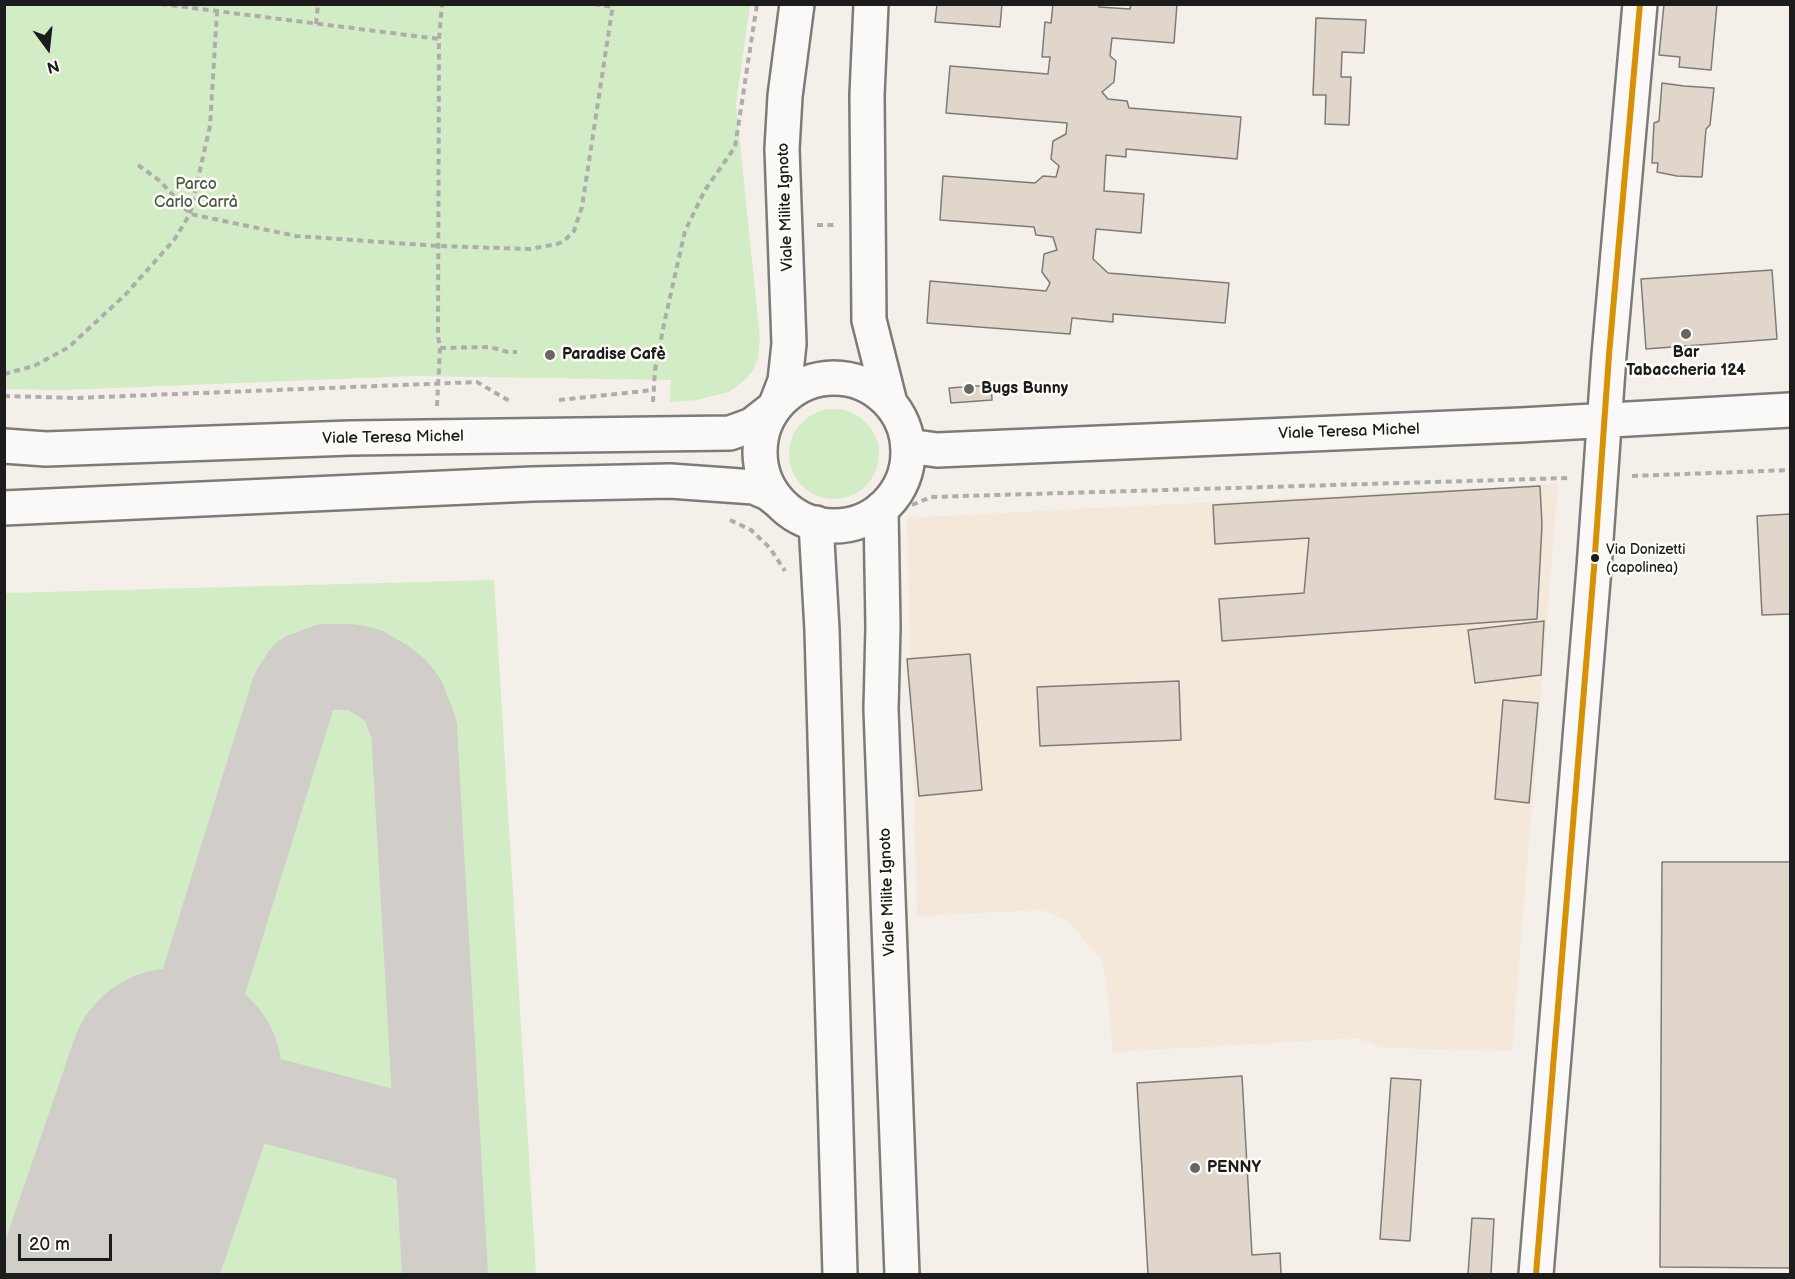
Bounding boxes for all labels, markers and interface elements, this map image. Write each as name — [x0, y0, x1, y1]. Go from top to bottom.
north arrow — [18, 18, 78, 78]
text: N — [45, 55, 61, 77]
street label: Viale Milite Ignoto — [774, 142, 798, 272]
park label: Parco Carlo Carrà — [154, 175, 238, 213]
marker: Bar Tabaccheria 124 — [1679, 327, 1693, 341]
place label: Bar Tabaccheria 124 — [1626, 343, 1746, 381]
place label: Paradise Cafè — [562, 345, 666, 365]
marker: Paradise Cafè — [543, 348, 557, 362]
place label: Bugs Bunny — [981, 379, 1068, 399]
marker: Bugs Bunny — [962, 382, 976, 396]
street label: Viale Teresa Michel — [1278, 420, 1420, 444]
street label: Viale Teresa Michel — [322, 427, 464, 449]
place label: Via Donizetti (capolinea) — [1606, 542, 1685, 574]
marker: Via Donizetti (capolinea) — [1589, 552, 1601, 564]
street label: Viale Milite Ignoto — [876, 827, 900, 957]
place label: PENNY — [1207, 1158, 1261, 1178]
marker: PENNY — [1188, 1161, 1202, 1175]
scale bar — [21, 1222, 116, 1260]
text: 20 m — [29, 1234, 70, 1255]

